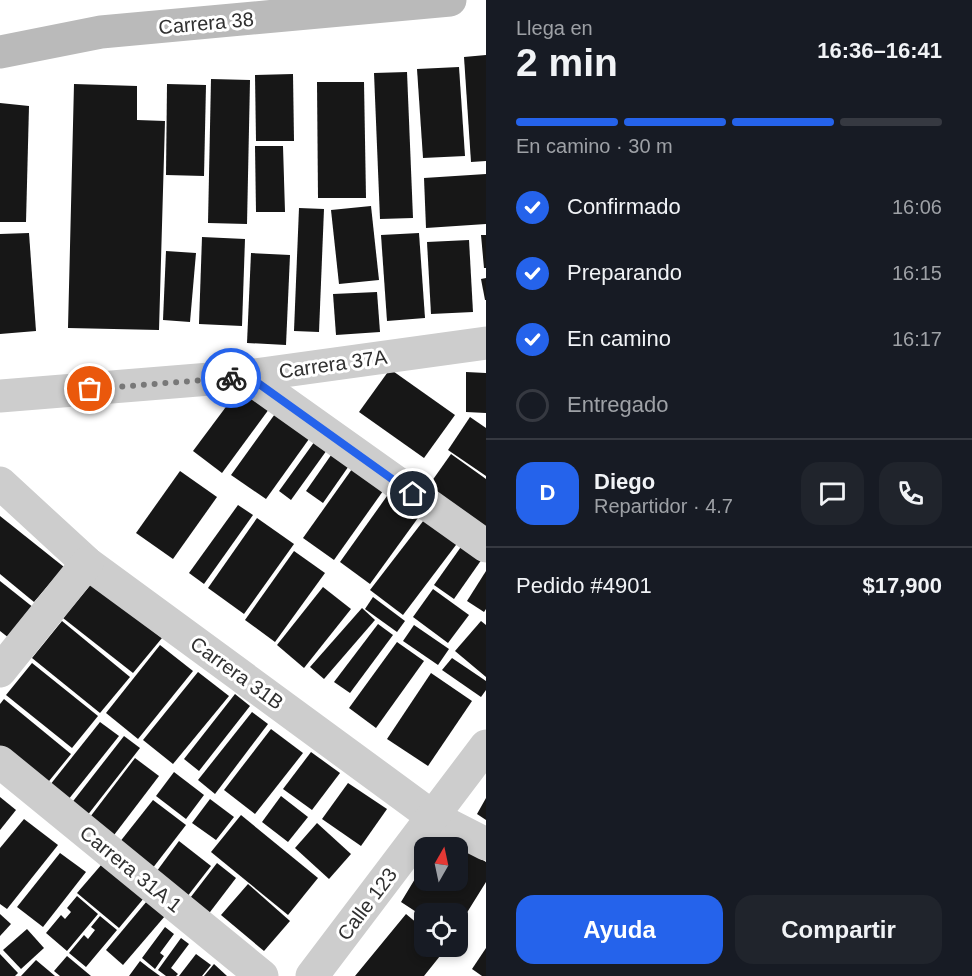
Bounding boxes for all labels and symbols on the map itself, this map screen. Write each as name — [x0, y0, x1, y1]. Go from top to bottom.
street label: Carrera 38 — [157, 8, 255, 38]
street label: Carrera 37A — [278, 345, 389, 382]
courier — [201, 348, 261, 408]
pin — [64, 363, 115, 414]
pin — [387, 468, 438, 519]
street label: Carrera 31B — [186, 632, 288, 714]
street label: Carrera 31A 1 — [76, 821, 186, 917]
north arrow — [414, 837, 468, 891]
street label: Calle 123 — [333, 864, 401, 944]

